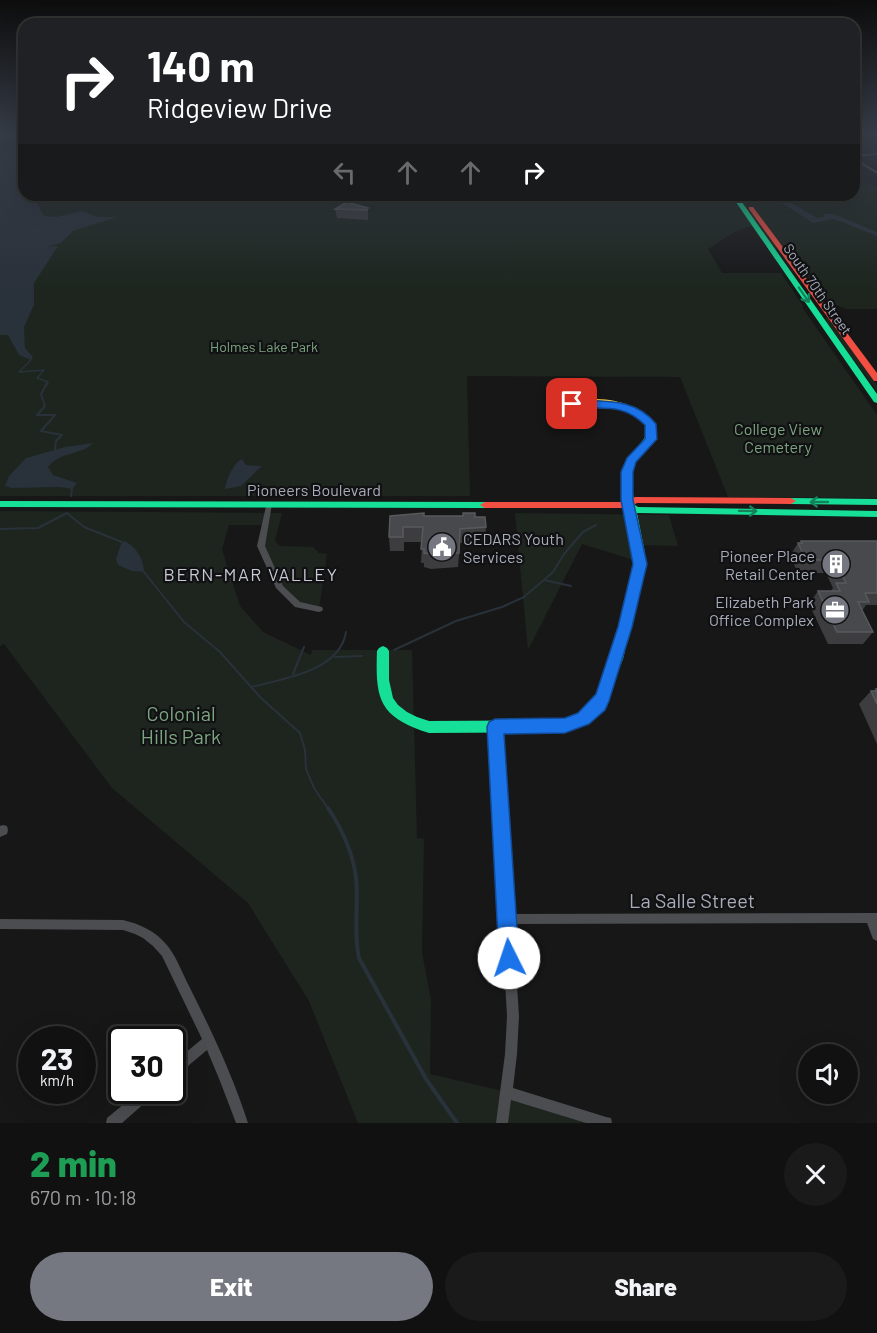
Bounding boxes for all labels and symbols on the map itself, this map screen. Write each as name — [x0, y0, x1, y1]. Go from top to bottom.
street label: South 70th Street — [780, 240, 856, 338]
one-way arrow — [797, 286, 810, 303]
park label: Holmes Lake Park — [210, 338, 318, 355]
pin — [546, 378, 597, 429]
park label: College View Cemetery — [734, 419, 822, 456]
street label: Pioneers Boulevard — [247, 480, 381, 499]
one-way arrow — [809, 496, 829, 508]
one-way arrow — [737, 505, 757, 517]
place label: CEDARS Youth Services — [463, 529, 564, 566]
public building icon: CEDARS Youth Services — [426, 531, 458, 563]
place label: Pioneer Place Retail Center — [720, 546, 815, 583]
building icon: Pioneer Place Retail Center — [820, 548, 852, 580]
district label: BERN-MAR VALLEY — [164, 563, 338, 585]
place label: Elizabeth Park Office Complex — [709, 592, 814, 629]
office icon: Elizabeth Park Office Complex — [819, 594, 851, 626]
park label: Colonial Hills Park — [141, 701, 221, 748]
street label: La Salle Street — [629, 888, 755, 912]
position arrow — [477, 926, 541, 990]
speed limit sign: 30 — [108, 1026, 186, 1104]

